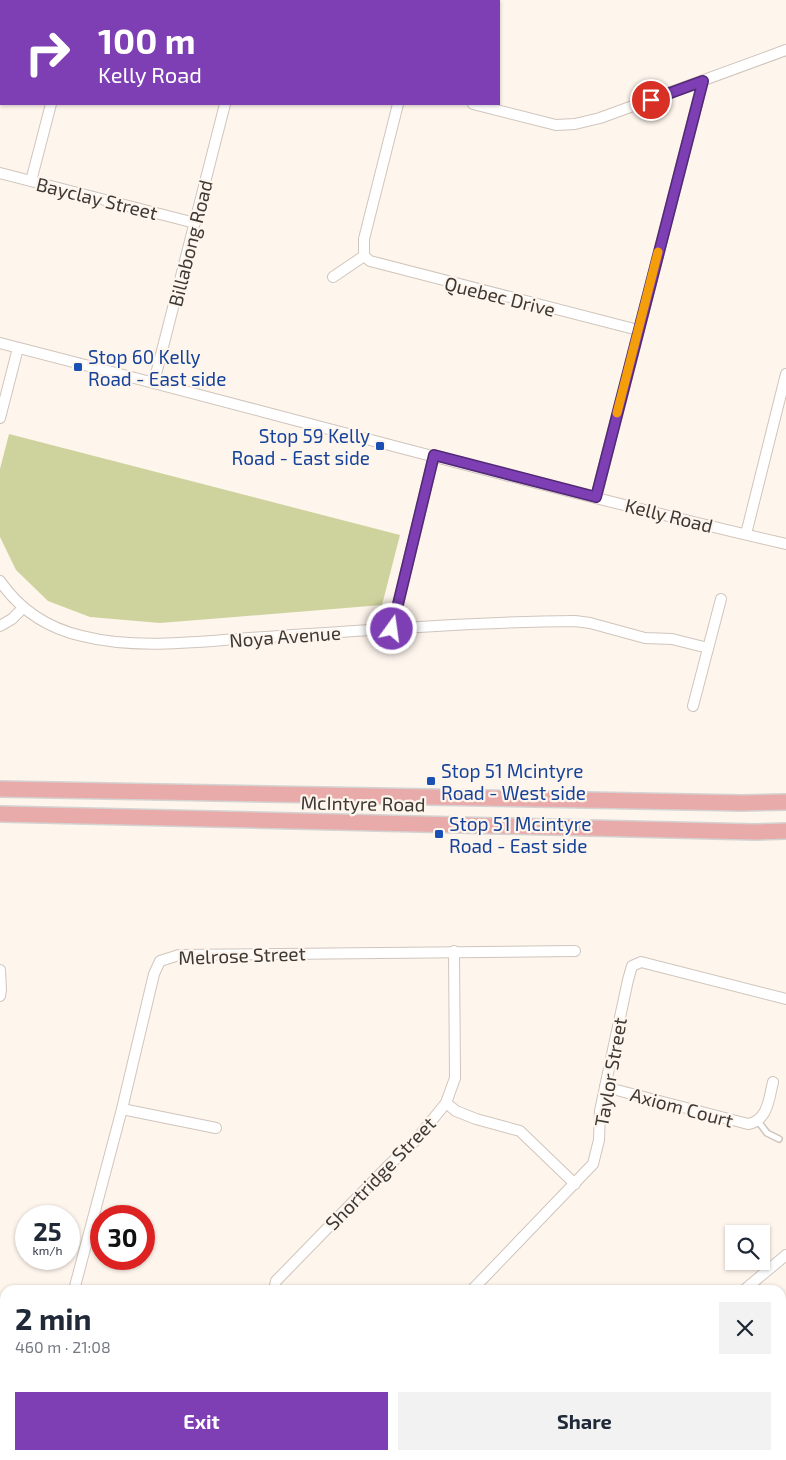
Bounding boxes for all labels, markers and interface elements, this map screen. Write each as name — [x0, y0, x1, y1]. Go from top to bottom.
text: 100 m — [98, 19, 196, 61]
icon: right — [15, 20, 80, 85]
text: Kelly Road — [98, 61, 202, 87]
pin — [630, 79, 672, 121]
icon: arrive — [637, 86, 665, 114]
street label: Bayclay Street — [34, 172, 160, 224]
street label: Billabong Road — [163, 177, 217, 309]
street label: Quebec Drive — [442, 271, 558, 321]
place label: Stop 60 Kelly Road - East side — [88, 345, 226, 390]
marker: Stop 60 Kelly Road - East side — [72, 361, 84, 373]
place label: Stop 59 Kelly Road - East side — [232, 424, 370, 469]
marker: Stop 59 Kelly Road - East side — [374, 440, 386, 452]
street label: Kelly Road — [623, 493, 715, 537]
position arrow — [365, 602, 417, 654]
street label: Noya Avenue — [228, 621, 342, 651]
place label: Stop 51 Mcintyre Road - West side — [441, 759, 586, 804]
marker: Stop 51 Mcintyre Road - West side — [425, 775, 437, 787]
street label: McIntyre Road — [300, 790, 426, 816]
place label: Stop 51 Mcintyre Road - East side — [449, 812, 591, 857]
marker: Stop 51 Mcintyre Road - East side — [433, 828, 445, 840]
street label: Melrose Street — [178, 941, 306, 969]
street label: Taylor Street — [589, 1016, 631, 1128]
street label: Axiom Court — [628, 1082, 736, 1132]
street label: Shortridge Street — [320, 1112, 440, 1234]
speed limit sign: 30 — [90, 1205, 155, 1270]
text: 25 — [33, 1216, 62, 1246]
map controls — [725, 1225, 770, 1270]
button: search — [725, 1225, 770, 1270]
text: km/h — [33, 1243, 62, 1257]
text: 2 min — [15, 1300, 92, 1336]
button: close — [719, 1302, 771, 1354]
text: 460 m · 21:08 — [15, 1337, 111, 1356]
button: Exit — [15, 1392, 388, 1450]
button: Share — [398, 1392, 771, 1450]

